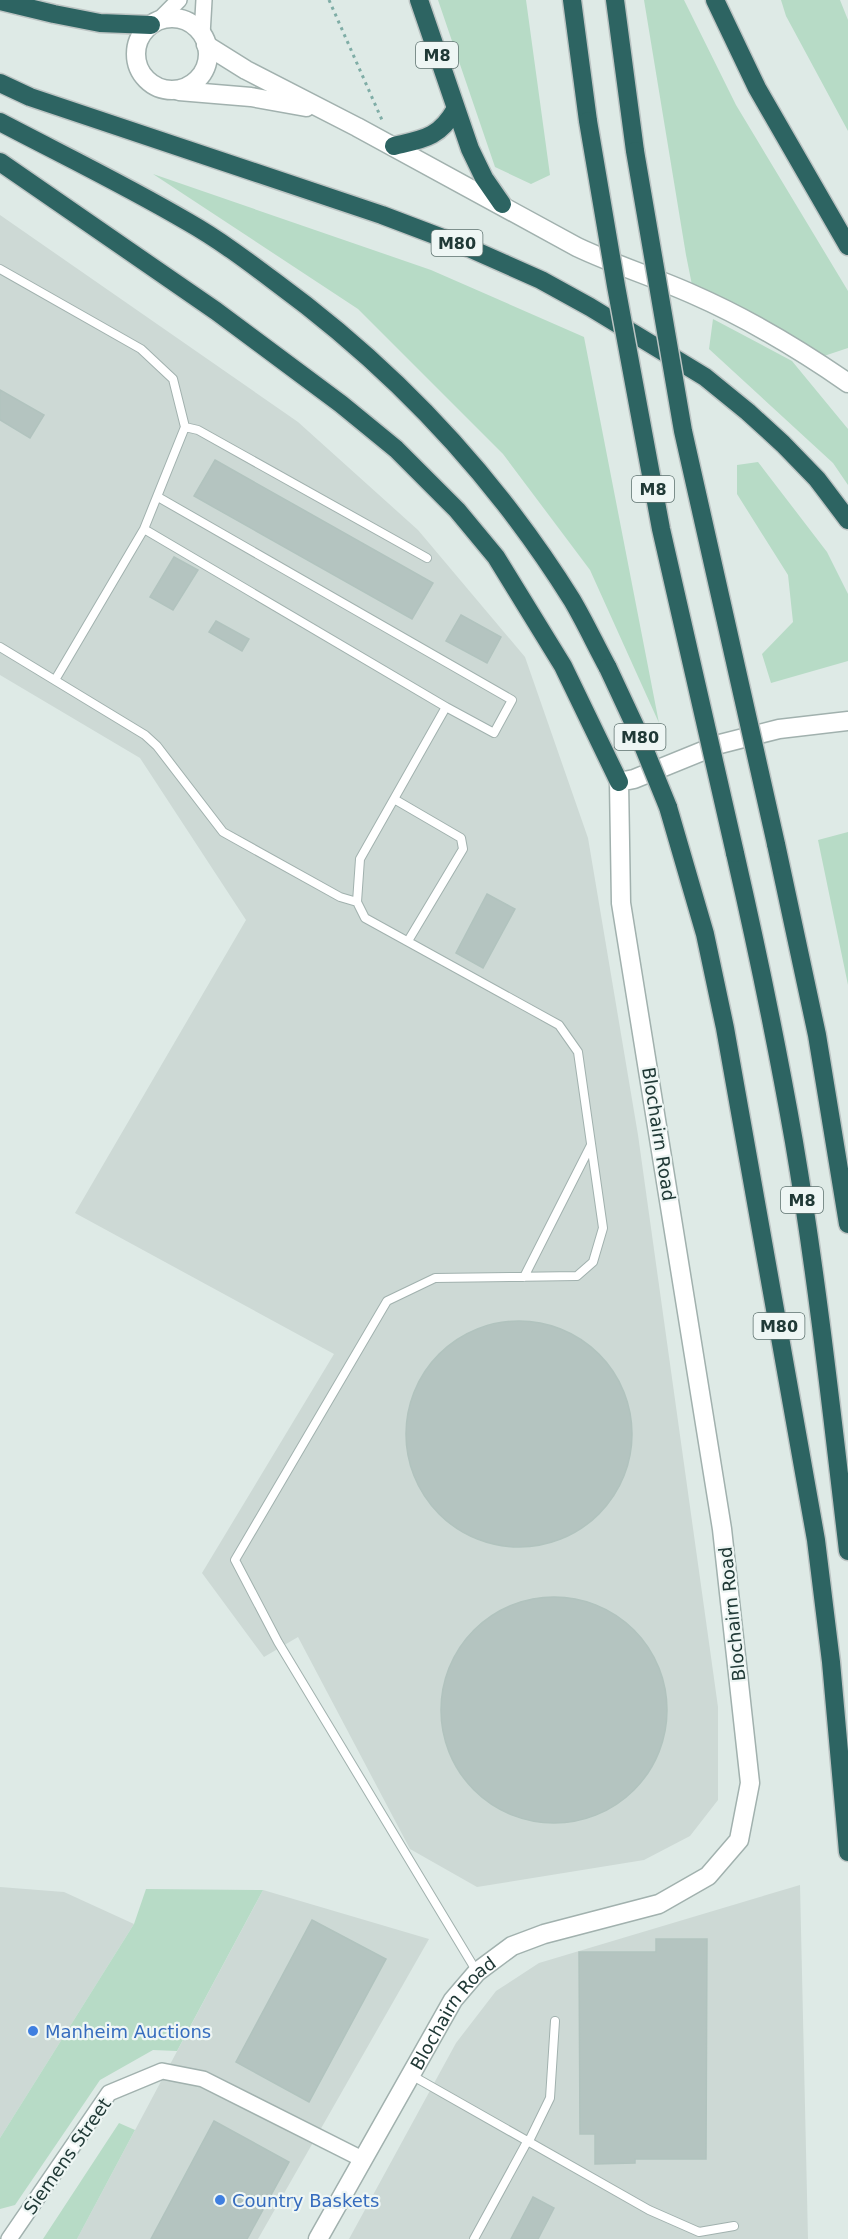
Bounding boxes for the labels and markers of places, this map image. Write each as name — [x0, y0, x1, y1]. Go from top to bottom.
place label: Manheim Auctions — [45, 2021, 211, 2042]
marker: Manheim Auctions — [26, 2024, 40, 2038]
place label: Country Baskets — [232, 2190, 379, 2211]
marker: Country Baskets — [213, 2193, 227, 2207]

